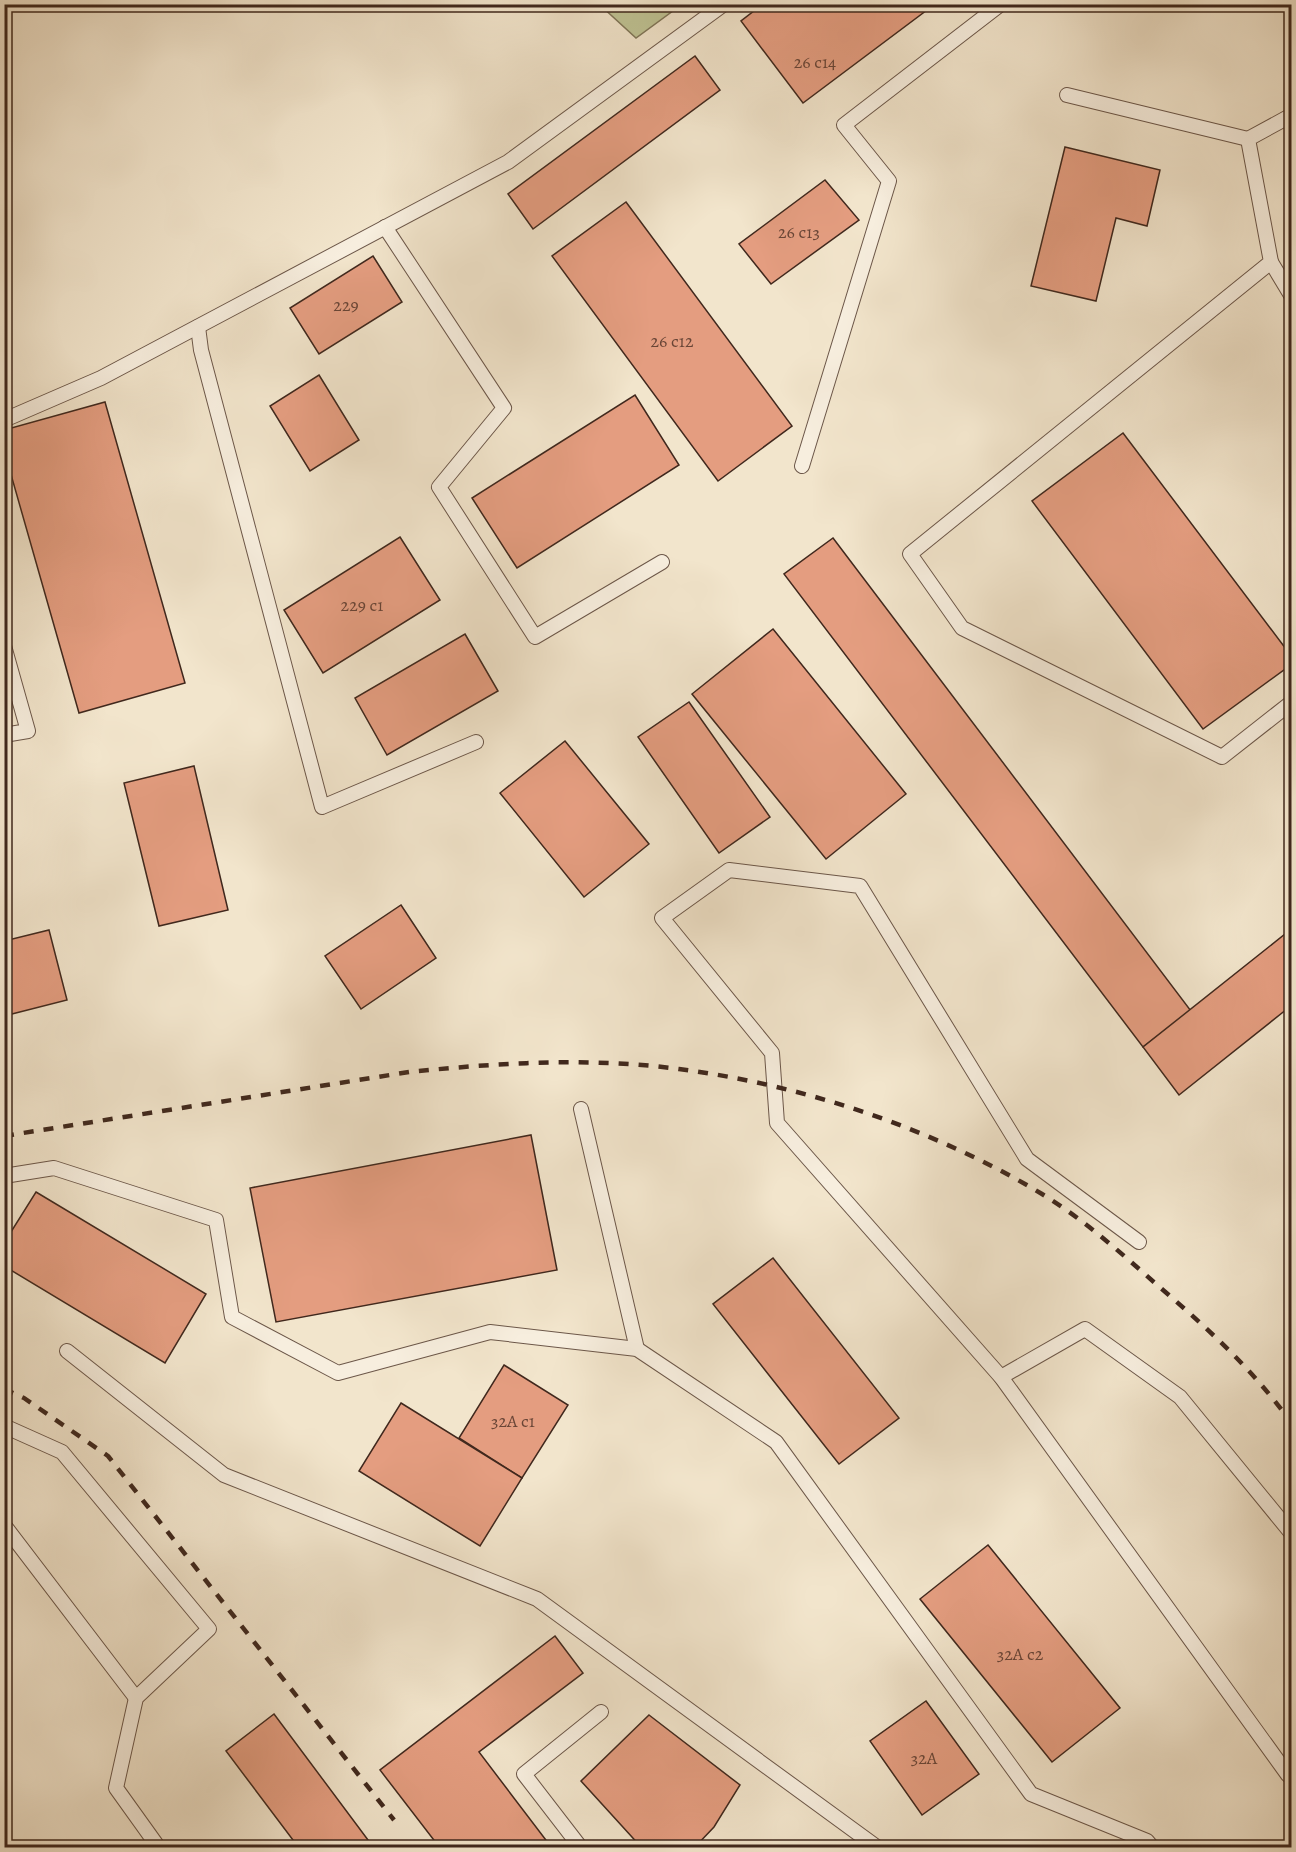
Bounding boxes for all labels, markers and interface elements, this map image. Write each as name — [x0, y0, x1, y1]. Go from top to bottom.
house number: 26 с14 — [794, 50, 836, 74]
house number: 26 с13 — [778, 220, 820, 244]
house number: 229 — [333, 293, 359, 317]
house number: 26 с12 — [651, 329, 694, 353]
house number: 229 с1 — [341, 593, 383, 617]
house number: 32А с1 — [491, 1409, 535, 1433]
house number: 32А с2 — [997, 1642, 1044, 1666]
house number: 32А — [911, 1746, 938, 1770]

